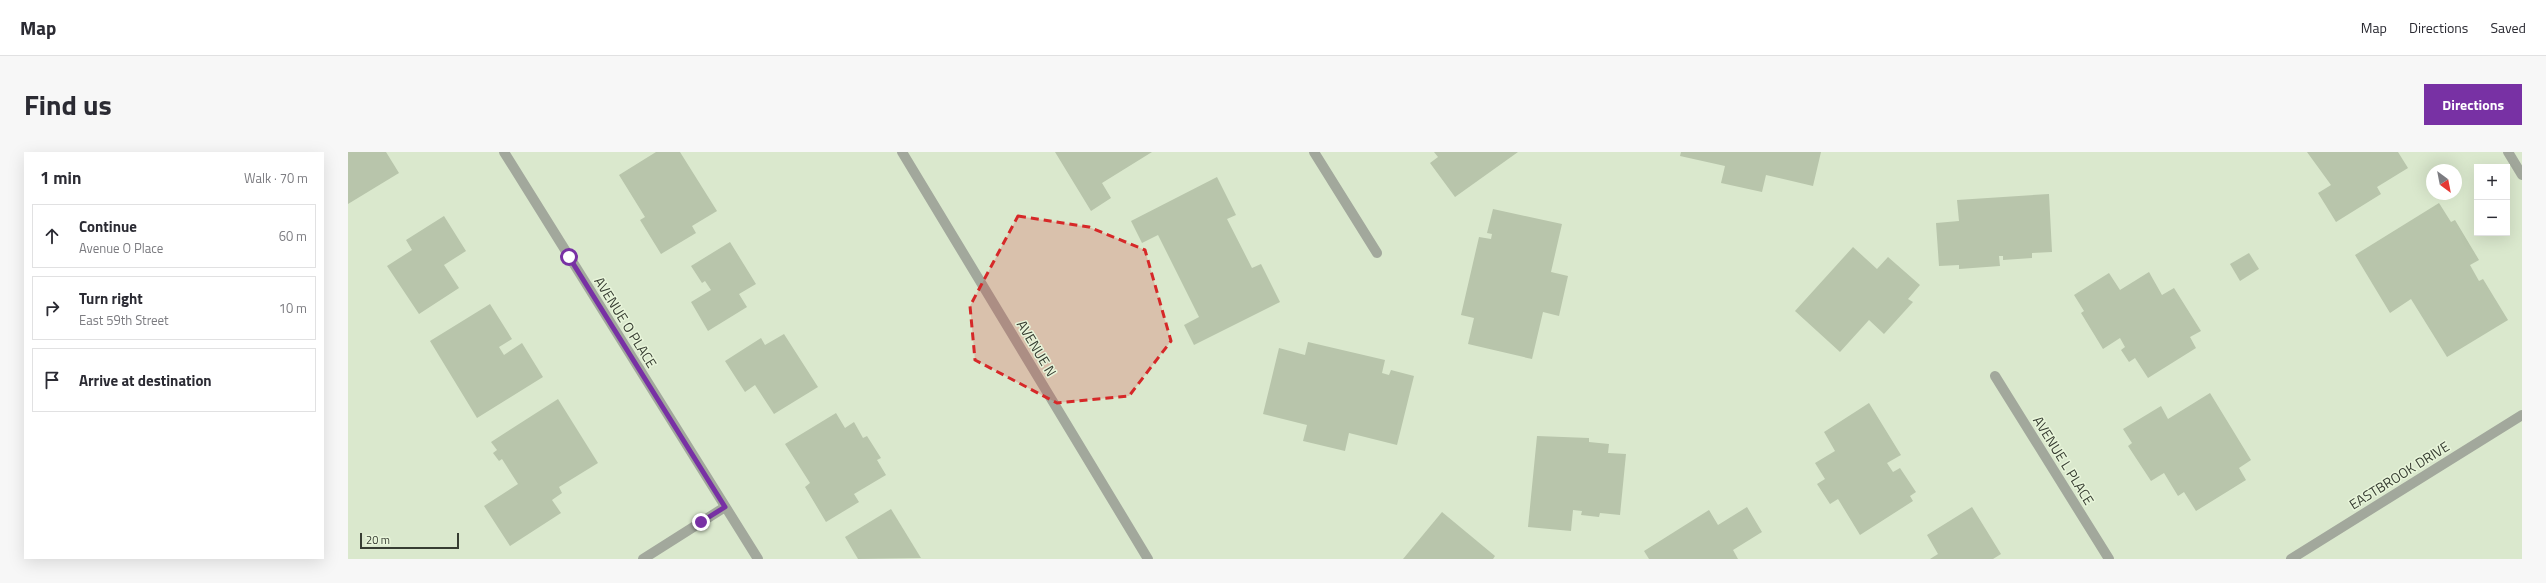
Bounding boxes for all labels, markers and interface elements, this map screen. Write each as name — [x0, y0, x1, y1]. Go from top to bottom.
text: Map — [20, 13, 56, 42]
text: Map — [2361, 17, 2387, 38]
text: Directions — [2409, 17, 2468, 38]
text: Saved — [2490, 17, 2526, 38]
text: Find us — [24, 83, 112, 126]
button: Directions — [2424, 84, 2522, 125]
north arrow — [2426, 164, 2462, 200]
map controls — [2474, 164, 2510, 236]
button: + — [2474, 164, 2510, 200]
text: 1 min — [40, 165, 81, 191]
text: Walk · 70 m — [244, 168, 308, 188]
button: − — [2474, 200, 2510, 236]
text: Continue — [79, 215, 137, 238]
icon: ahead — [41, 225, 63, 247]
text: 60 m — [279, 226, 307, 246]
text: Avenue O Place — [79, 238, 163, 258]
route start — [560, 248, 578, 266]
street label: AVENUE O PLACE — [590, 272, 663, 372]
text: Turn right — [79, 287, 143, 310]
icon: right — [41, 297, 63, 319]
text: 10 m — [279, 298, 307, 318]
text: East 59th Street — [79, 310, 169, 330]
street label: AVENUE N — [1012, 316, 1062, 380]
icon: arrive — [41, 369, 63, 391]
text: Arrive at destination — [79, 369, 212, 392]
street label: AVENUE L PLACE — [2028, 411, 2100, 509]
street label: EASTBROOK DRIVE — [2345, 436, 2453, 514]
route end — [692, 513, 710, 531]
scale bar — [360, 531, 459, 550]
text: 20 m — [366, 532, 390, 548]

